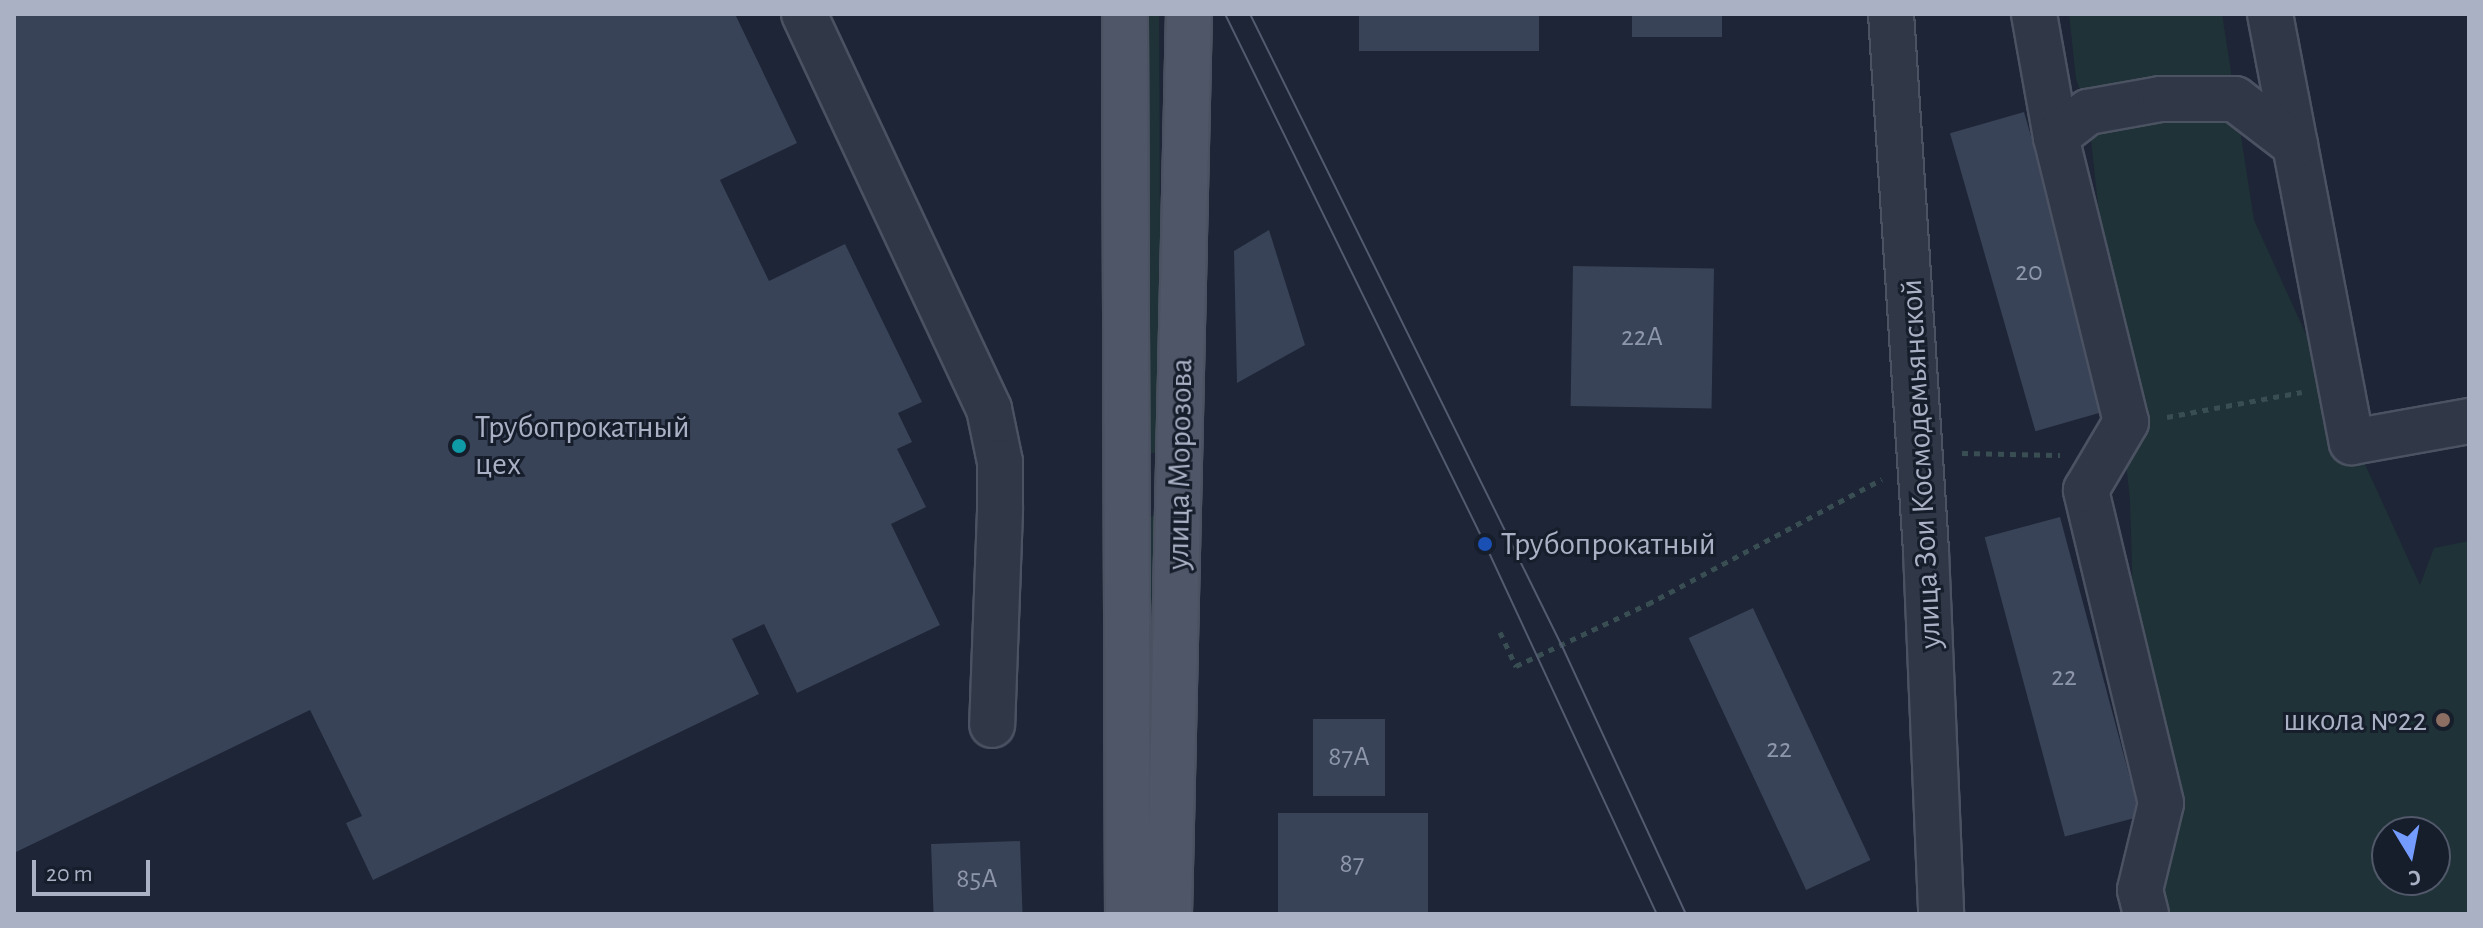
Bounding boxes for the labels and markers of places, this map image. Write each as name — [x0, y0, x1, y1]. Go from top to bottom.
place label: Трубопрокатный цех — [475, 409, 690, 484]
marker: Трубопрокатный цех — [450, 437, 468, 455]
place label: Трубопрокатный — [1501, 525, 1716, 563]
marker: Трубопрокатный — [1476, 535, 1494, 553]
place label: школа №22 — [2283, 701, 2427, 739]
marker: школа №22 — [2434, 711, 2452, 729]

